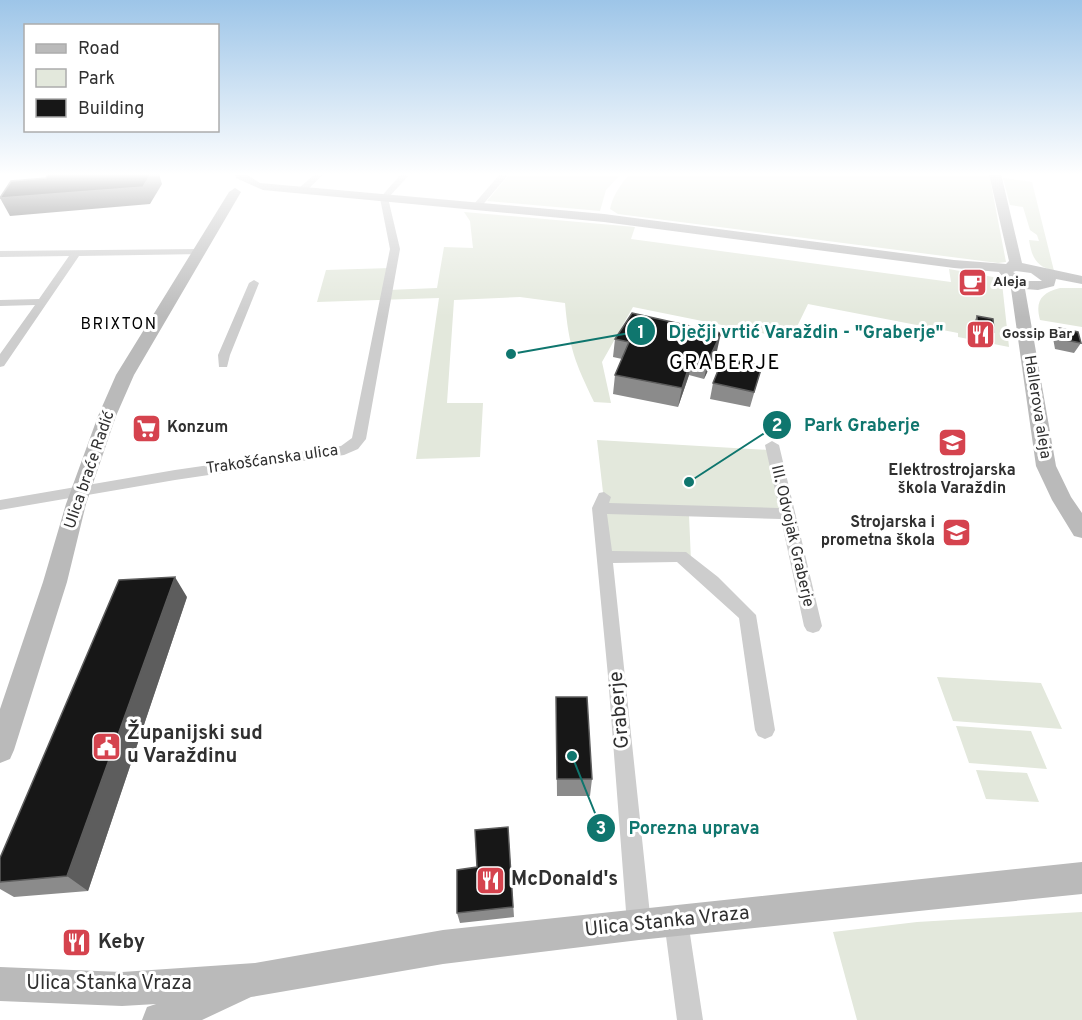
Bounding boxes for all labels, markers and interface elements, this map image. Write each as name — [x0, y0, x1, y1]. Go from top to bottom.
legend — [24, 24, 219, 132]
text: Road — [78, 38, 120, 61]
text: Park — [78, 68, 115, 91]
text: Building — [78, 98, 144, 121]
cafe icon: Aleja — [956, 266, 988, 298]
place label: Aleja — [993, 274, 1027, 291]
callout: Dječji vrtić Varaždin - "Graberje" — [626, 313, 956, 349]
district label: BRIXTON — [80, 315, 158, 335]
restaurant icon: Gossip Bar — [965, 318, 997, 350]
text: 1 — [637, 322, 645, 345]
text: Dječji vrtić Varaždin - "Graberje" — [669, 322, 943, 345]
place label: Gossip Bar — [1002, 326, 1072, 343]
district label: GRABERJE — [669, 351, 781, 377]
street label: Hallerova aleja — [1019, 354, 1055, 460]
callout: Park Graberje — [762, 407, 932, 443]
street label: Ulica braće Radić — [60, 408, 120, 532]
supermarket icon: Konzum — [130, 412, 162, 444]
text: 2 — [771, 415, 783, 438]
text: Park Graberje — [804, 415, 920, 438]
place label: Konzum — [167, 418, 228, 438]
school or university icon: Elektrostrojarska škola Varaždin — [936, 427, 968, 459]
street label: Trakošćanska ulica — [205, 441, 339, 479]
place label: Elektrostrojarska škola Varaždin — [888, 461, 1016, 499]
street label: III. Odvojak Graberje — [766, 463, 818, 609]
place label: Strojarska i prometna škola — [821, 513, 935, 551]
school or university icon: Strojarska i prometna škola — [940, 516, 972, 548]
street label: Graberje — [604, 670, 636, 750]
place label: Županijski sud u Varaždinu — [127, 719, 263, 770]
public building icon: Županijski sud u Varaždinu — [90, 730, 122, 762]
callout: Porezna uprava — [586, 810, 771, 846]
text: 3 — [596, 818, 606, 841]
text: Porezna uprava — [629, 818, 759, 841]
restaurant icon: McDonald's — [474, 864, 506, 896]
place label: McDonald's — [511, 867, 618, 893]
street label: Ulica Stanka Vraza — [583, 900, 751, 944]
restaurant icon: Keby — [61, 927, 93, 959]
place label: Keby — [98, 930, 145, 956]
street label: Ulica Stanka Vraza — [26, 971, 192, 997]

